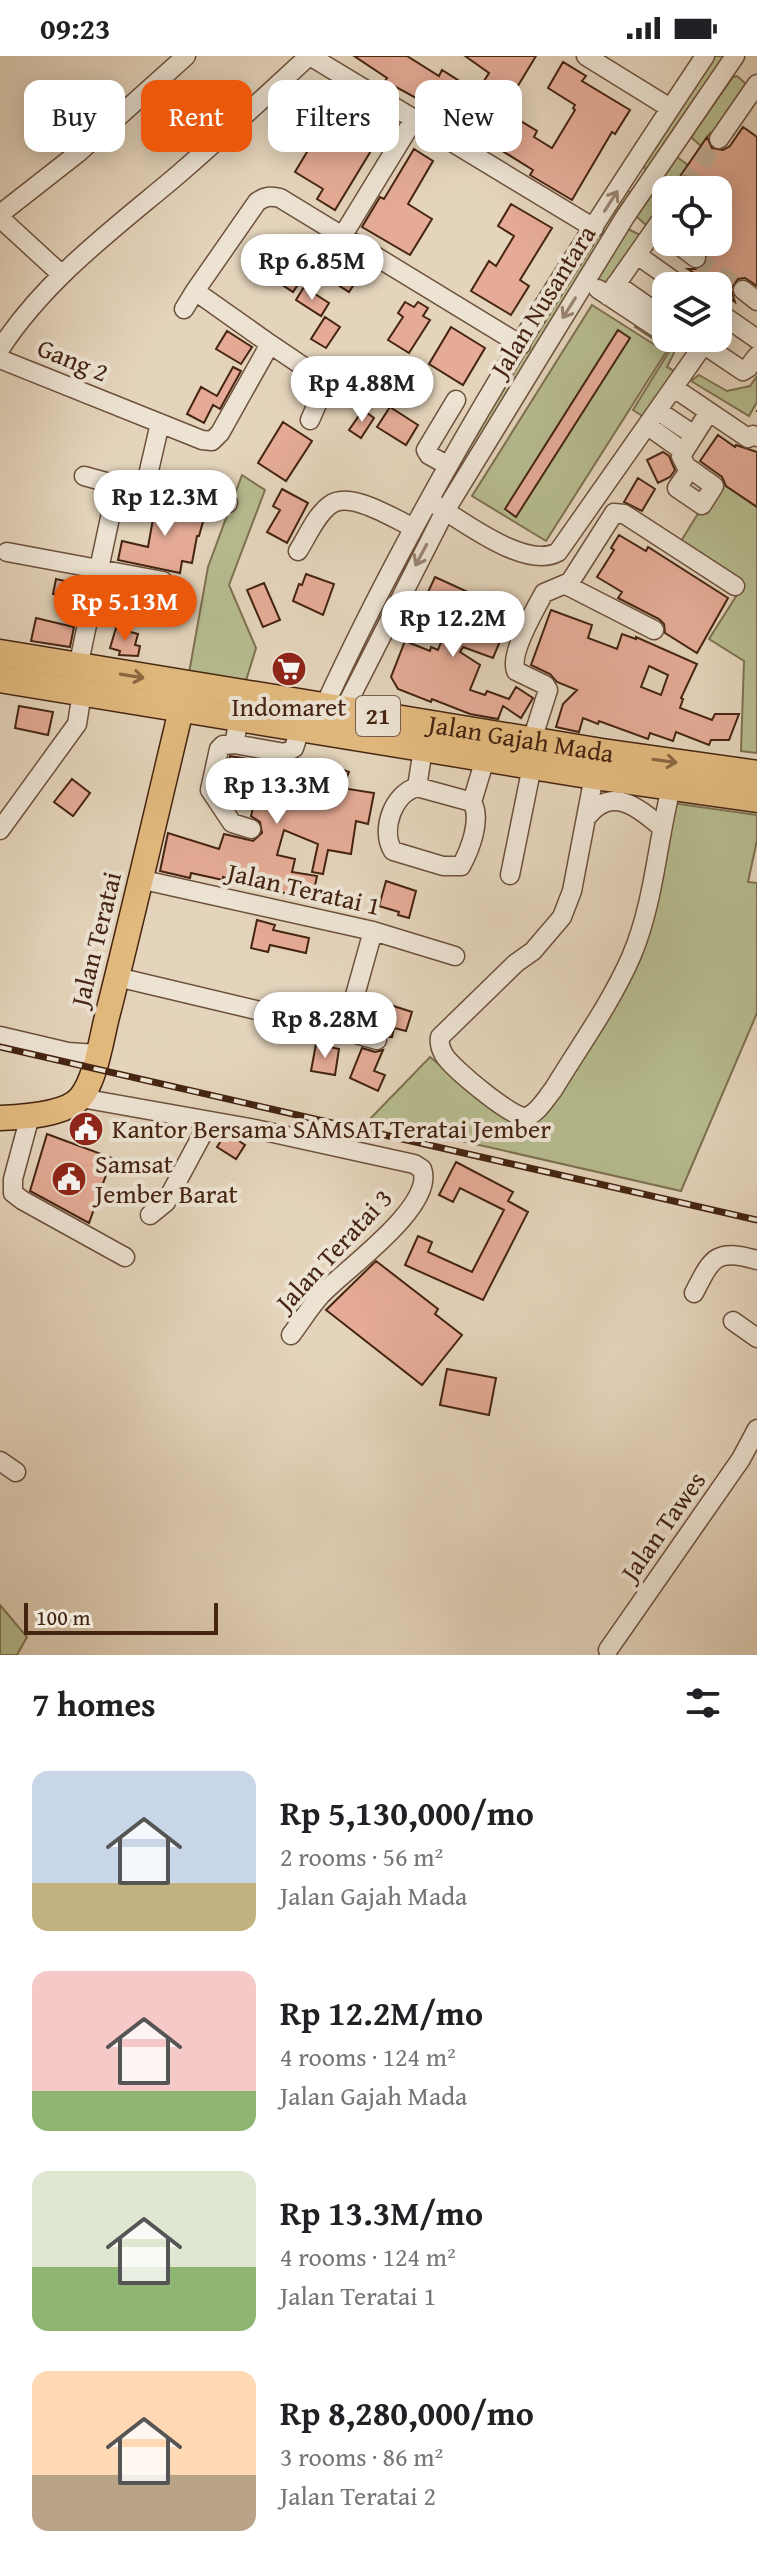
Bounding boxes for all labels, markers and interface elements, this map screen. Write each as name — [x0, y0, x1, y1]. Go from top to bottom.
text: 09:23 — [40, 6, 111, 50]
chip: Buy — [24, 80, 125, 152]
chip: Rent — [141, 80, 252, 152]
chip: Filters — [268, 80, 399, 152]
chip: New — [415, 80, 522, 152]
map controls — [652, 176, 732, 352]
button: locate — [652, 176, 732, 256]
one-way arrow — [603, 190, 619, 213]
street label: Jalan Nusantara — [479, 216, 605, 387]
pin: Rp 6.85M — [229, 234, 395, 302]
text: Rp 6.85M — [259, 240, 365, 279]
button: layers — [652, 272, 732, 352]
one-way arrow — [561, 296, 577, 319]
street label: Gang 2 — [32, 328, 115, 391]
pin: Rp 4.88M — [279, 356, 445, 424]
text: Rp 4.88M — [309, 362, 415, 401]
pin: Rp 12.3M — [82, 470, 248, 538]
text: Rp 12.3M — [112, 476, 218, 515]
one-way arrow — [413, 542, 428, 566]
pin: Rp 5.13M — [42, 575, 208, 643]
text: Rp 5.13M — [72, 581, 178, 620]
pin: Rp 12.2M — [370, 591, 536, 659]
text: Rp 12.2M — [400, 597, 506, 636]
supermarket icon: Indomaret — [270, 650, 308, 688]
one-way arrow — [119, 669, 144, 684]
place label: Indomaret — [232, 687, 346, 726]
road number: 21 — [356, 696, 400, 736]
street label: Jalan Gajah Mada — [422, 703, 617, 773]
one-way arrow — [652, 754, 677, 769]
pin: Rp 13.3M — [194, 758, 360, 826]
text: Rp 13.3M — [224, 764, 330, 803]
street label: Jalan Teratai 1 — [221, 851, 384, 925]
street label: Jalan Teratai — [59, 867, 131, 1013]
pin: Rp 8.28M — [242, 992, 408, 1060]
text: Rp 8.28M — [272, 998, 378, 1037]
place label: Kantor Bersama SAMSAT Teratai Jember — [112, 1109, 551, 1148]
public building icon: Kantor Bersama SAMSAT Teratai Jember — [67, 1110, 105, 1148]
place label: Samsat Jember Barat — [92, 1144, 238, 1213]
public building icon: Samsat Jember Barat — [50, 1160, 88, 1198]
street label: Jalan Teratai 3 — [264, 1179, 401, 1322]
street label: Jalan Tawes — [609, 1463, 715, 1591]
scale bar — [24, 1599, 218, 1635]
text: 100 m — [36, 1601, 91, 1633]
text: 7 homes — [32, 1679, 156, 1728]
icon: filters — [681, 1681, 725, 1725]
text: Rp 5,130,000/mo — [280, 1788, 534, 1837]
icon: home — [96, 1803, 192, 1899]
text: 2 rooms · 56 m² — [280, 1837, 443, 1876]
text: Jalan Gajah Mada — [280, 1876, 467, 1915]
text: Rp 12.2M/mo — [280, 1988, 483, 2037]
icon: home — [96, 2003, 192, 2099]
text: 4 rooms · 124 m² — [280, 2037, 456, 2076]
text: Jalan Gajah Mada — [280, 2076, 467, 2115]
text: Rp 13.3M/mo — [280, 2188, 483, 2237]
icon: home — [96, 2203, 192, 2299]
text: 4 rooms · 124 m² — [280, 2237, 456, 2276]
text: Jalan Teratai 1 — [280, 2276, 436, 2315]
text: Rp 8,280,000/mo — [280, 2388, 534, 2437]
icon: home — [96, 2403, 192, 2499]
text: 3 rooms · 86 m² — [280, 2437, 443, 2476]
text: Jalan Teratai 2 — [280, 2476, 436, 2515]

